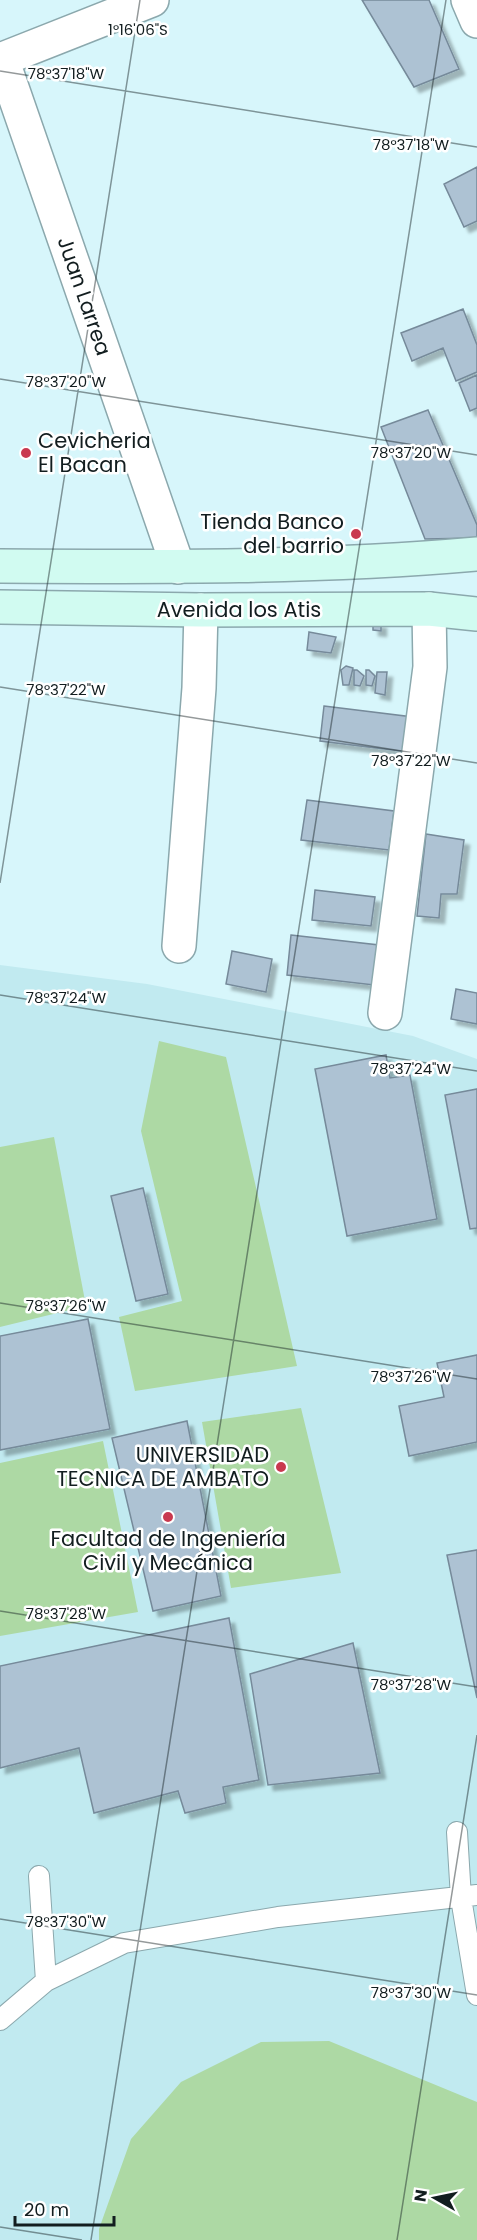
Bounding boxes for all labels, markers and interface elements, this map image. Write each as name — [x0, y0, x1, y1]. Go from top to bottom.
text: 1°16'06"S — [108, 19, 168, 40]
text: 78°37'18"W — [28, 63, 105, 84]
text: 78°37'18"W — [373, 134, 450, 155]
street label: Juan Larrea — [51, 233, 118, 359]
text: 78°37'20"W — [26, 371, 106, 392]
place label: Cevicheria El Bacan — [38, 426, 151, 479]
text: 78°37'20"W — [371, 442, 451, 463]
marker: Cevicheria El Bacan — [19, 446, 33, 460]
place label: Tienda Banco del barrio — [200, 507, 344, 560]
marker: Tienda Banco del barrio — [349, 527, 363, 541]
street label: Avenida los Atis — [157, 595, 321, 624]
text: 78°37'22"W — [26, 679, 106, 700]
text: 78°37'22"W — [371, 750, 451, 771]
text: 78°37'24"W — [26, 987, 107, 1008]
text: 78°37'24"W — [371, 1058, 452, 1079]
text: 78°37'26"W — [26, 1295, 107, 1316]
text: 78°37'26"W — [371, 1366, 452, 1387]
place label: UNIVERSIDAD TECNICA DE AMBATO — [56, 1440, 269, 1493]
marker: UNIVERSIDAD TECNICA DE AMBATO — [274, 1460, 288, 1474]
marker: Facultad de Ingeniería Civil y Mecánica — [161, 1510, 175, 1524]
place label: Facultad de Ingeniería Civil y Mecánica — [50, 1524, 286, 1577]
text: 78°37'28"W — [26, 1603, 107, 1624]
text: 78°37'28"W — [371, 1674, 452, 1695]
text: 78°37'30"W — [26, 1911, 107, 1932]
text: 78°37'30"W — [371, 1982, 452, 2003]
north arrow — [405, 2168, 465, 2228]
text: N — [408, 2188, 433, 2203]
scale bar — [15, 2189, 114, 2227]
text: 20 m — [24, 2197, 69, 2222]

